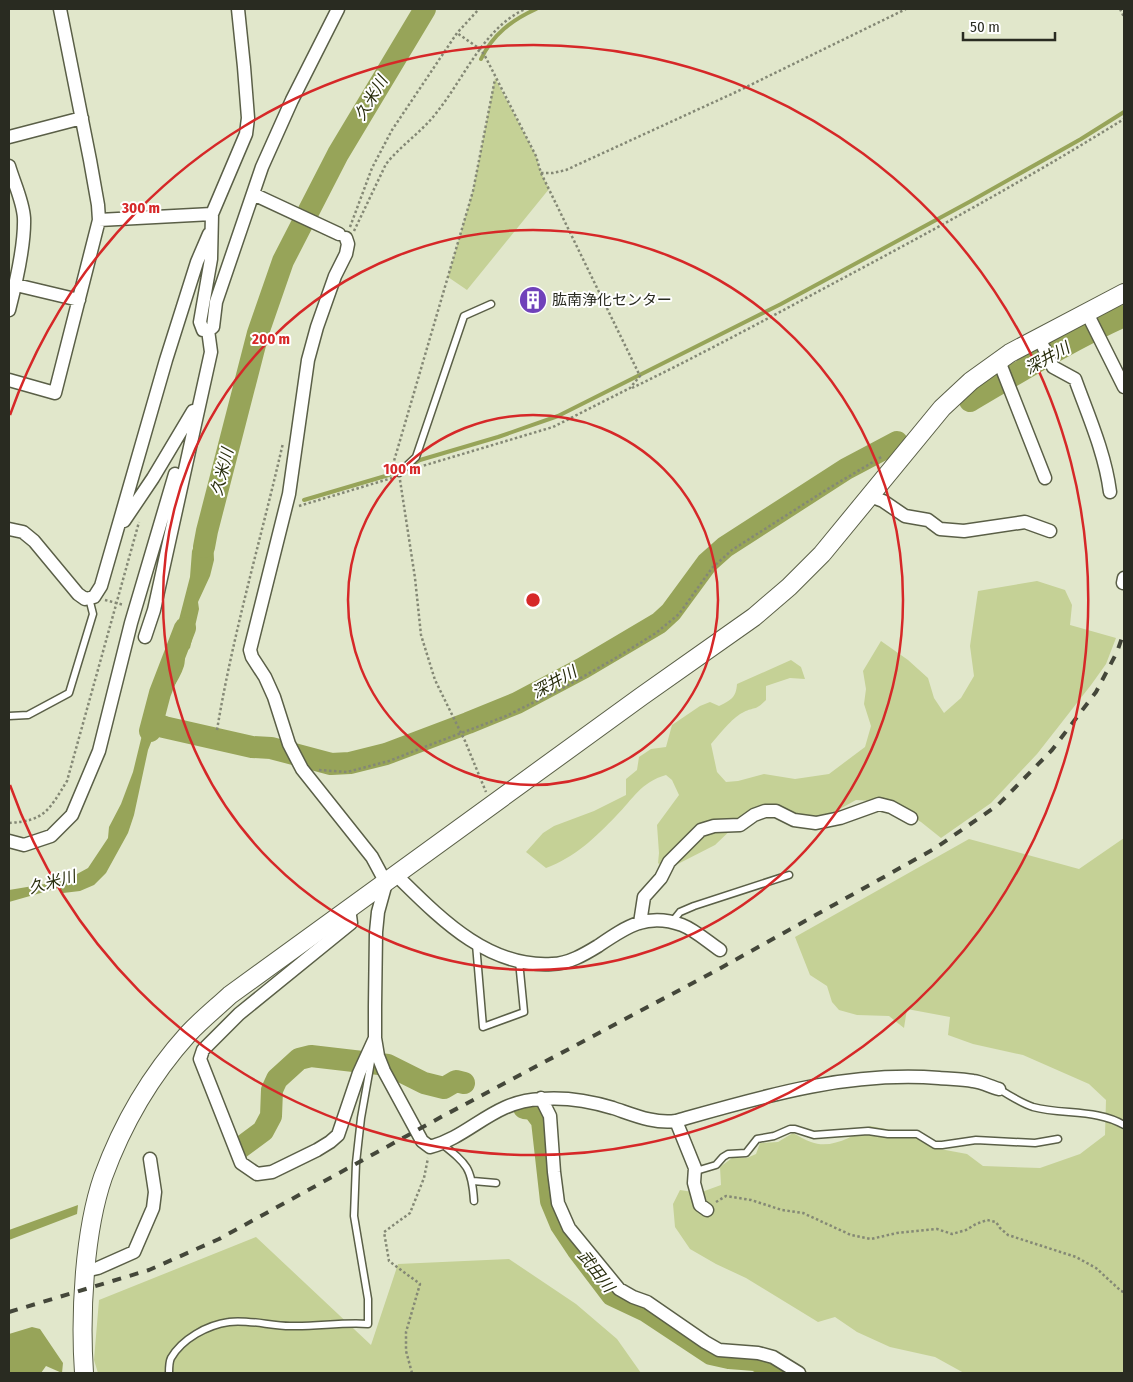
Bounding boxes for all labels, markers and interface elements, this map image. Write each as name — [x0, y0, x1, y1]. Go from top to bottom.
scale bar — [963, 10, 1056, 42]
text: 50 m — [970, 18, 1000, 36]
water label: 久米川 — [350, 71, 393, 123]
text: 300 m — [121, 199, 160, 217]
building icon: 肱南浄化センター — [518, 285, 548, 315]
place label: 肱南浄化センター — [552, 291, 672, 309]
text: 200 m — [251, 330, 290, 348]
water label: 深井川 — [1021, 337, 1074, 378]
water label: 久米川 — [207, 444, 238, 498]
text: 100 m — [383, 460, 421, 478]
centre of rings — [524, 591, 542, 609]
water label: 深井川 — [528, 661, 581, 702]
water label: 久米川 — [26, 866, 80, 897]
water label: 武田川 — [574, 1246, 619, 1297]

